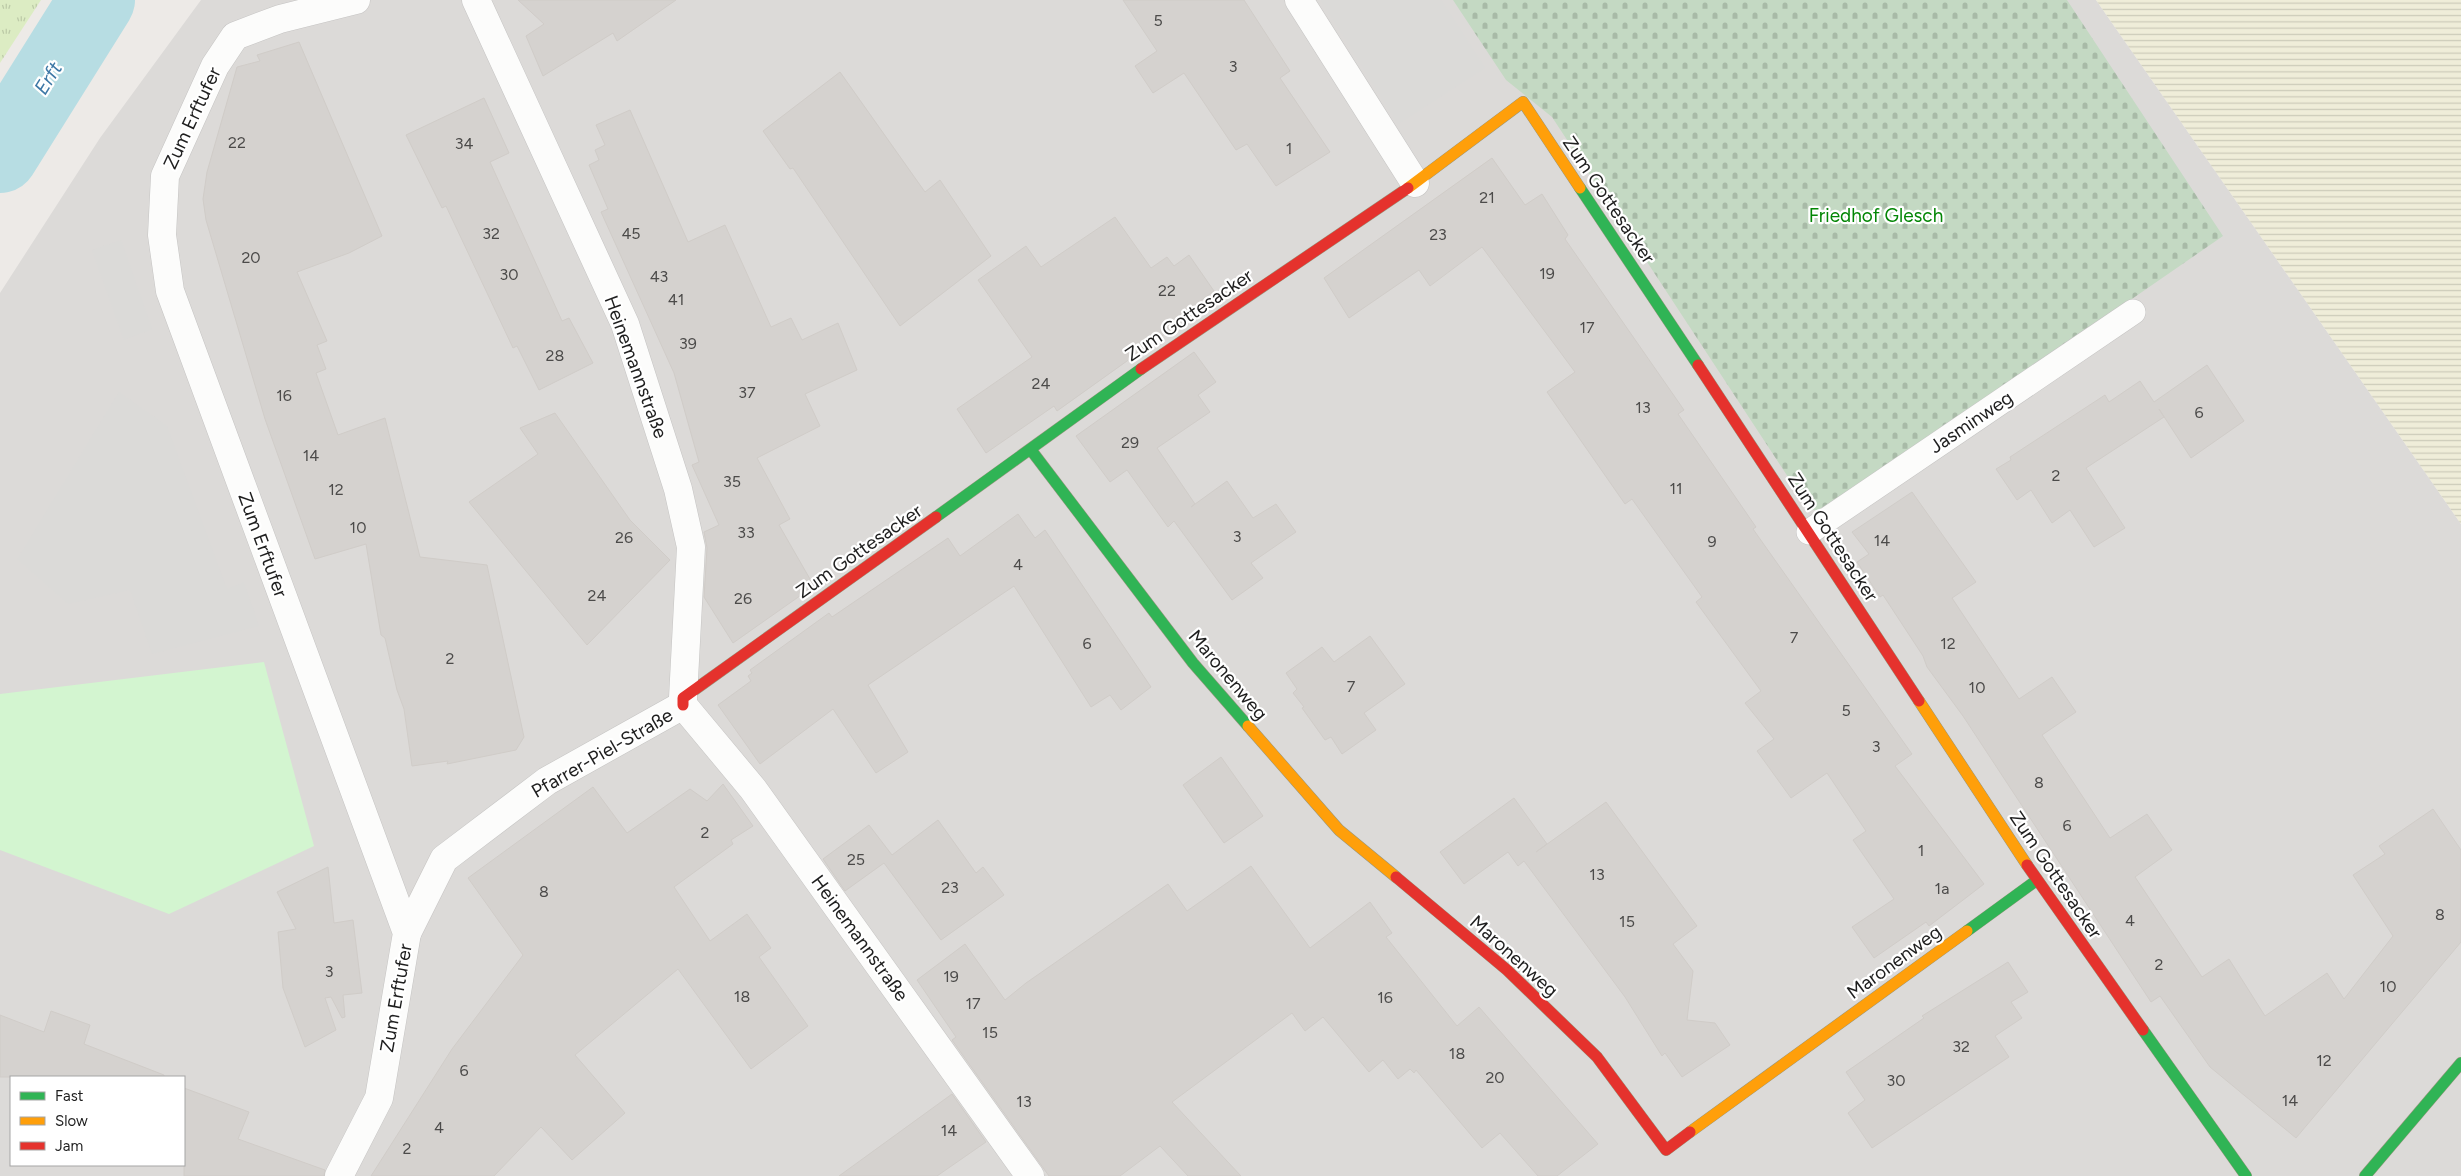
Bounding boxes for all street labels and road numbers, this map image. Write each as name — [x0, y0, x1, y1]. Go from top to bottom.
street label: Zum Erftufer — [158, 63, 226, 173]
street label: Zum Gottesacker — [1558, 132, 1660, 268]
street label: Zum Gottesacker — [1121, 264, 1257, 366]
street label: Heinemannstraße — [599, 292, 673, 442]
street label: Jasminweg — [1925, 386, 2017, 458]
street label: Zum Gottesacker — [1783, 468, 1883, 606]
street label: Zum Erftufer — [233, 489, 293, 601]
street label: Zum Gottesacker — [792, 499, 927, 603]
street label: Maronenweg — [1184, 625, 1272, 725]
street label: Pfarrer-Piel-Straße — [527, 703, 677, 803]
street label: Zum Gottesacker — [2005, 807, 2107, 943]
street label: Heinemannstraße — [807, 870, 913, 1006]
street label: Maronenweg — [1465, 910, 1563, 1002]
street label: Maronenweg — [1842, 920, 1946, 1004]
street label: Zum Erftufer — [375, 941, 417, 1054]

